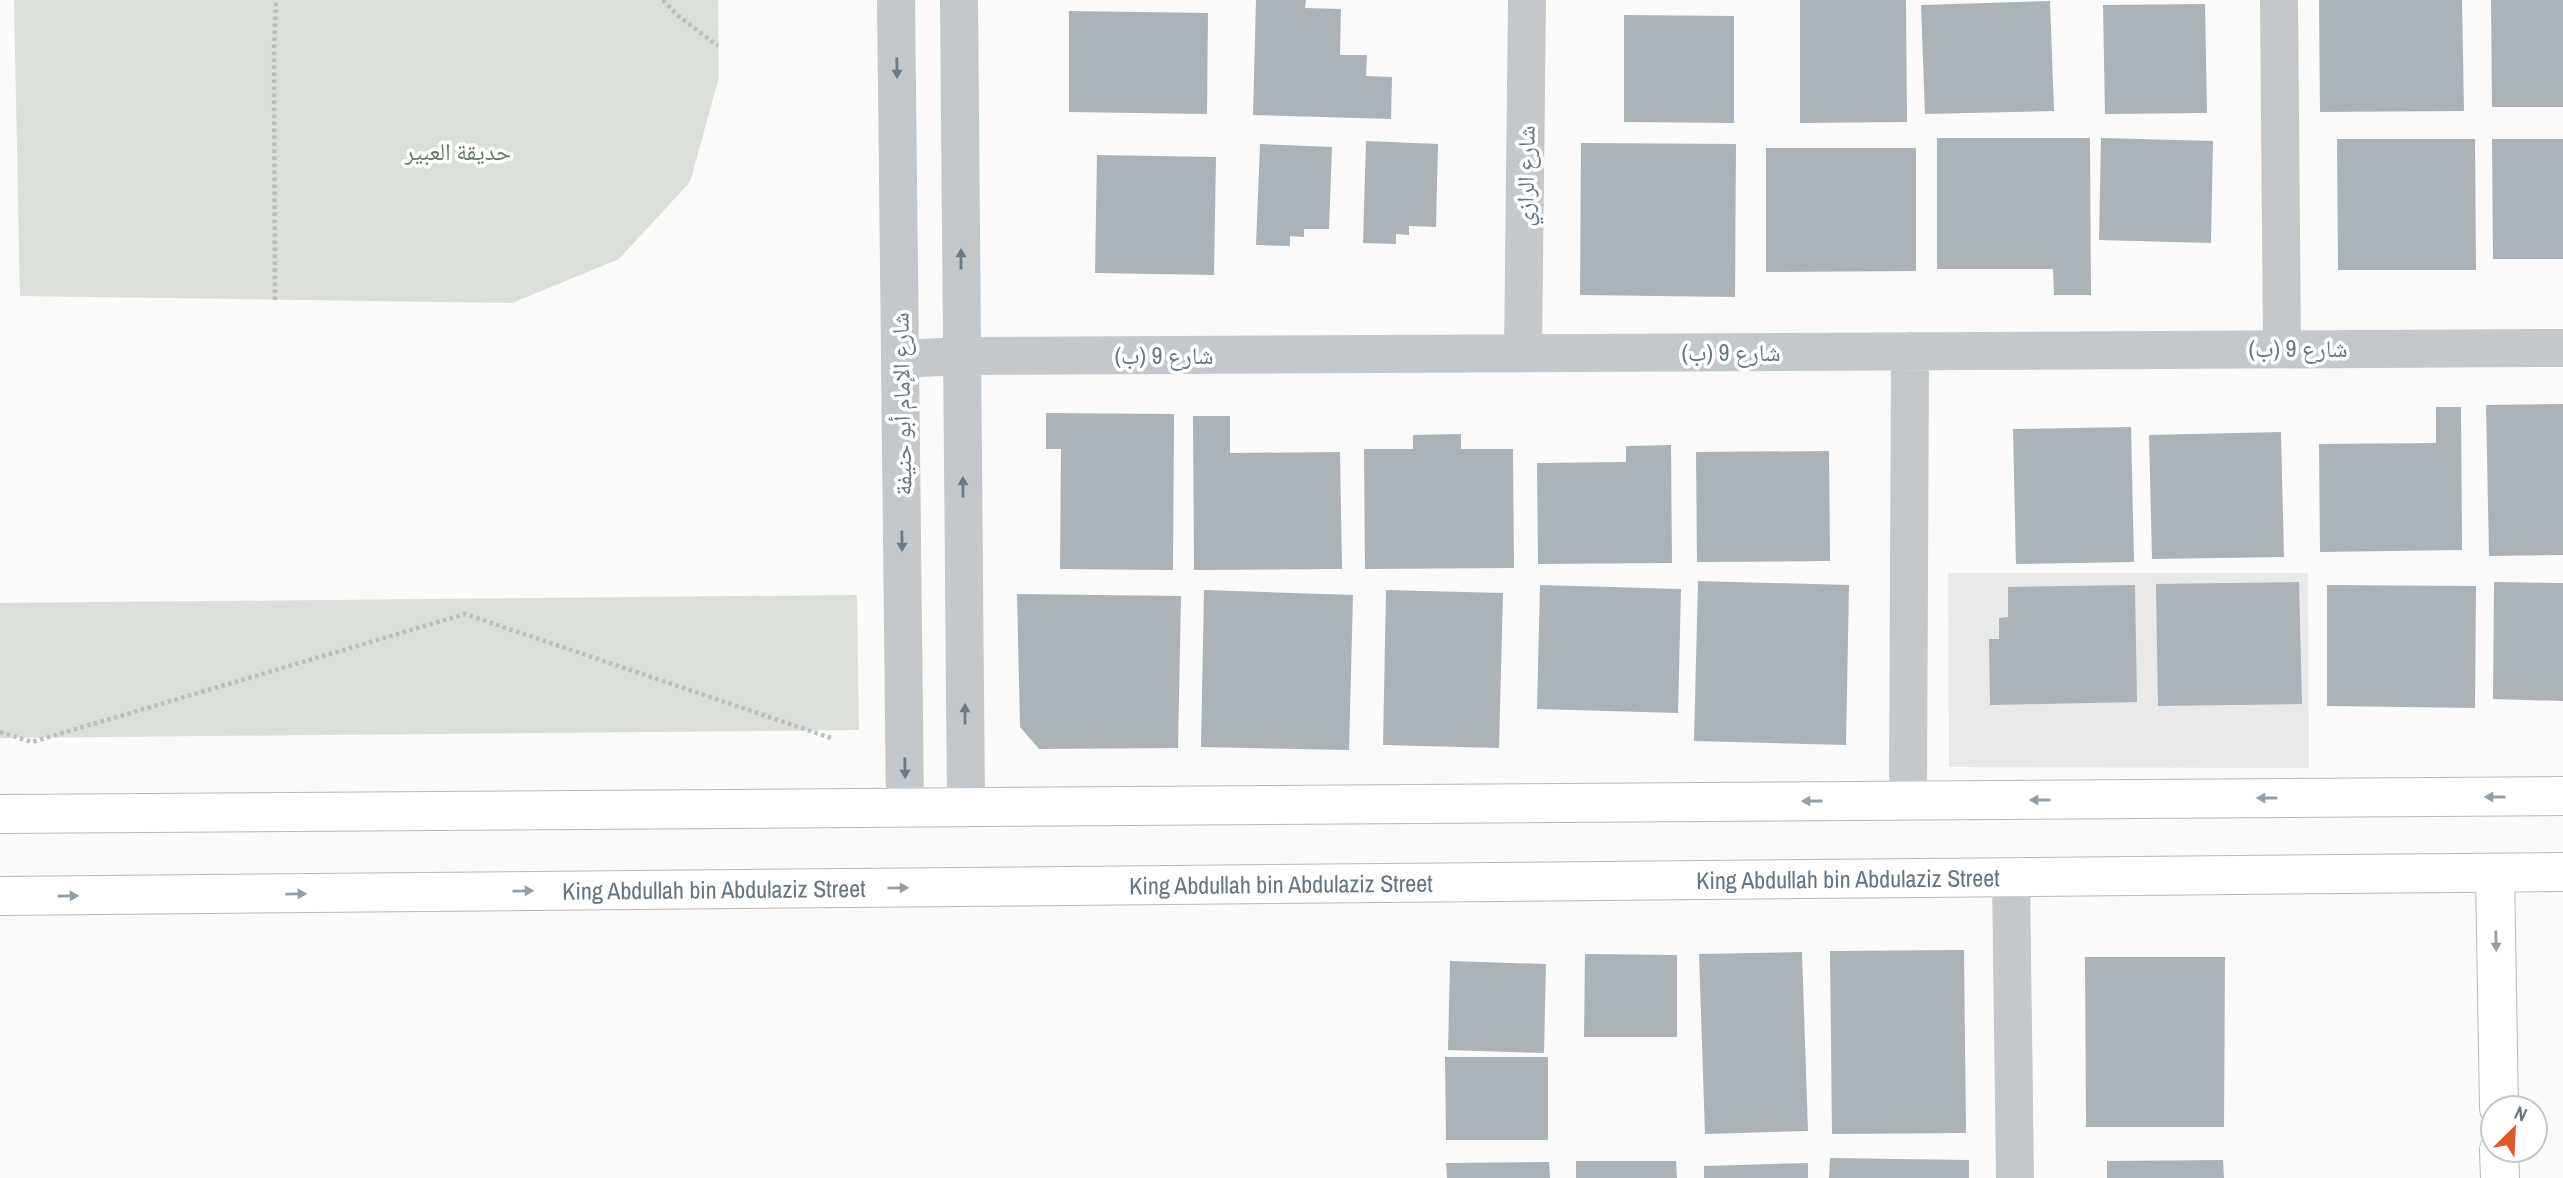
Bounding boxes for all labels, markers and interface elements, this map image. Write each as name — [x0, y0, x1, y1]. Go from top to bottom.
one-way arrow — [891, 57, 903, 79]
street label: شارع الرازي — [1508, 125, 1546, 227]
park label: حديقة العبير — [404, 135, 511, 167]
one-way arrow — [955, 248, 967, 270]
street label: شارع الإمام أبو حنيفة — [883, 312, 920, 496]
street label: شارع 9 (ب) — [2248, 332, 2348, 364]
street label: شارع 9 (ب) — [1681, 336, 1781, 368]
street label: شارع 9 (ب) — [1114, 339, 1214, 371]
one-way arrow — [957, 476, 969, 498]
one-way arrow — [896, 530, 908, 552]
one-way arrow — [959, 703, 971, 725]
one-way arrow — [899, 757, 910, 779]
one-way arrow — [2484, 791, 2506, 802]
one-way arrow — [2256, 792, 2278, 804]
one-way arrow — [2029, 794, 2051, 806]
one-way arrow — [1801, 795, 1823, 807]
street label: King Abdullah bin Abdulaziz Street — [1696, 861, 2000, 896]
street label: King Abdullah bin Abdulaziz Street — [1129, 867, 1433, 901]
street label: King Abdullah bin Abdulaziz Street — [562, 872, 866, 907]
one-way arrow — [887, 882, 909, 894]
one-way arrow — [512, 886, 534, 897]
one-way arrow — [285, 888, 307, 899]
one-way arrow — [57, 890, 79, 902]
one-way arrow — [2490, 930, 2502, 952]
north arrow — [2479, 1094, 2549, 1164]
text: N — [2510, 1099, 2531, 1128]

